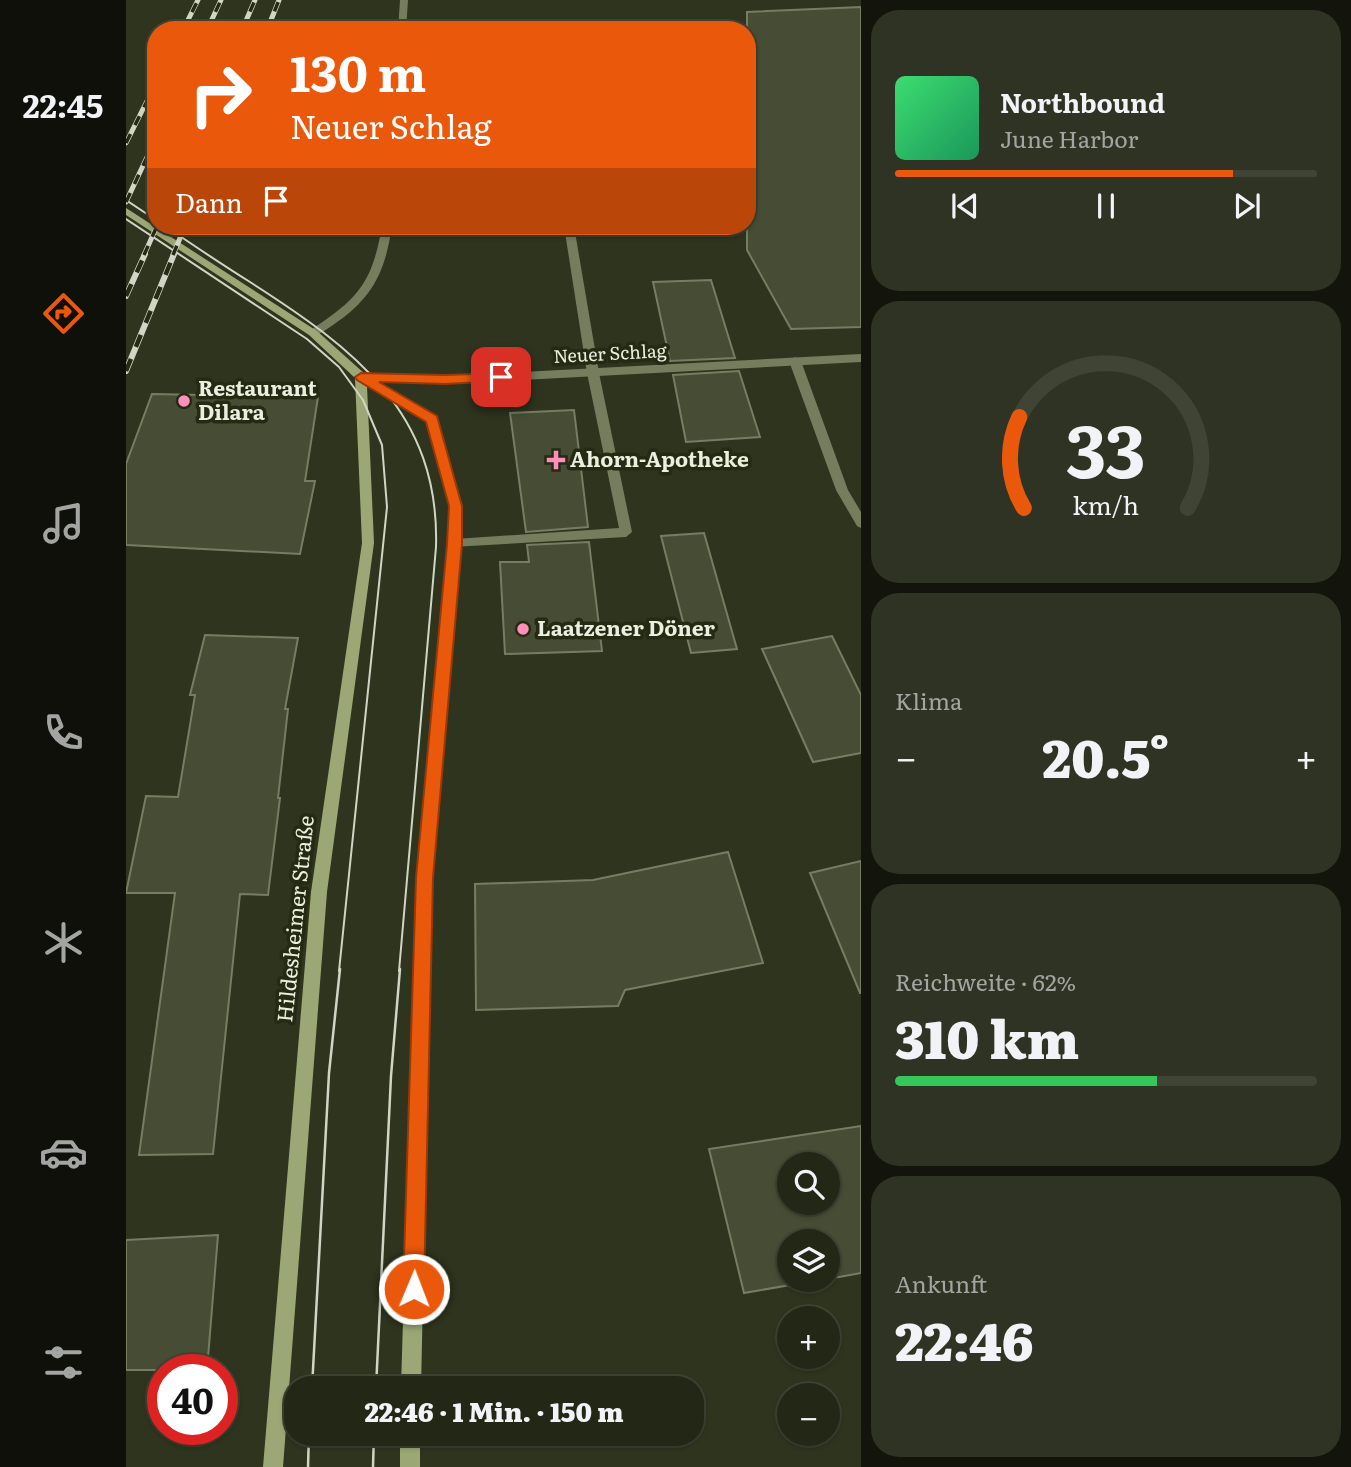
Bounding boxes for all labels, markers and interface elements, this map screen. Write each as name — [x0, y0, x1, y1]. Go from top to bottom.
text: 130 m — [290, 34, 426, 107]
icon: right — [175, 49, 266, 140]
text: 22:45 — [22, 80, 104, 128]
text: Northbound — [1000, 82, 1165, 121]
text: Neuer Schlag — [290, 101, 492, 149]
text: June Harbor — [1000, 121, 1138, 155]
text: Dann — [175, 182, 243, 221]
icon: arrive — [257, 182, 295, 220]
icon: previous — [946, 187, 984, 225]
icon: pause — [1087, 187, 1125, 225]
icon: next — [1228, 187, 1266, 225]
icon: directions — [39, 289, 88, 338]
street label: Neuer Schlag — [553, 336, 668, 369]
pin — [471, 347, 531, 407]
icon: arrive — [482, 358, 520, 396]
place label: Restaurant Dilara — [198, 371, 317, 426]
marker: Restaurant Dilara — [176, 393, 192, 409]
text: 33 — [1066, 393, 1146, 501]
place label: Ahorn-Apotheke — [570, 442, 749, 473]
marker: Ahorn-Apotheke — [548, 452, 564, 468]
text: km/h — [1073, 486, 1139, 523]
icon: music — [39, 499, 88, 548]
place label: Laatzener Döner — [537, 611, 715, 642]
marker: Laatzener Döner — [515, 621, 531, 637]
text: Klima — [895, 683, 962, 717]
icon: phone — [39, 708, 88, 757]
text: 20.5° — [1042, 717, 1170, 794]
text: − — [895, 727, 917, 784]
text: + — [1295, 727, 1317, 784]
street label: Hildesheimer Straße — [267, 814, 320, 1024]
icon: climate — [39, 918, 88, 967]
text: Reichweite · 62% — [895, 964, 1076, 998]
text: 310 km — [895, 998, 1079, 1075]
icon: car — [39, 1128, 88, 1177]
map controls — [777, 1152, 840, 1446]
button: search — [777, 1152, 840, 1215]
button: layers — [777, 1229, 840, 1292]
position arrow — [377, 1252, 451, 1326]
text: Ankunft — [895, 1266, 987, 1300]
text: 22:46 — [895, 1300, 1034, 1377]
button: + — [777, 1306, 840, 1369]
icon: filters — [39, 1338, 88, 1387]
speed limit sign: 40 — [147, 1354, 238, 1445]
button: − — [777, 1383, 840, 1446]
text: 22:46 · 1 Min. · 150 m — [364, 1391, 624, 1430]

